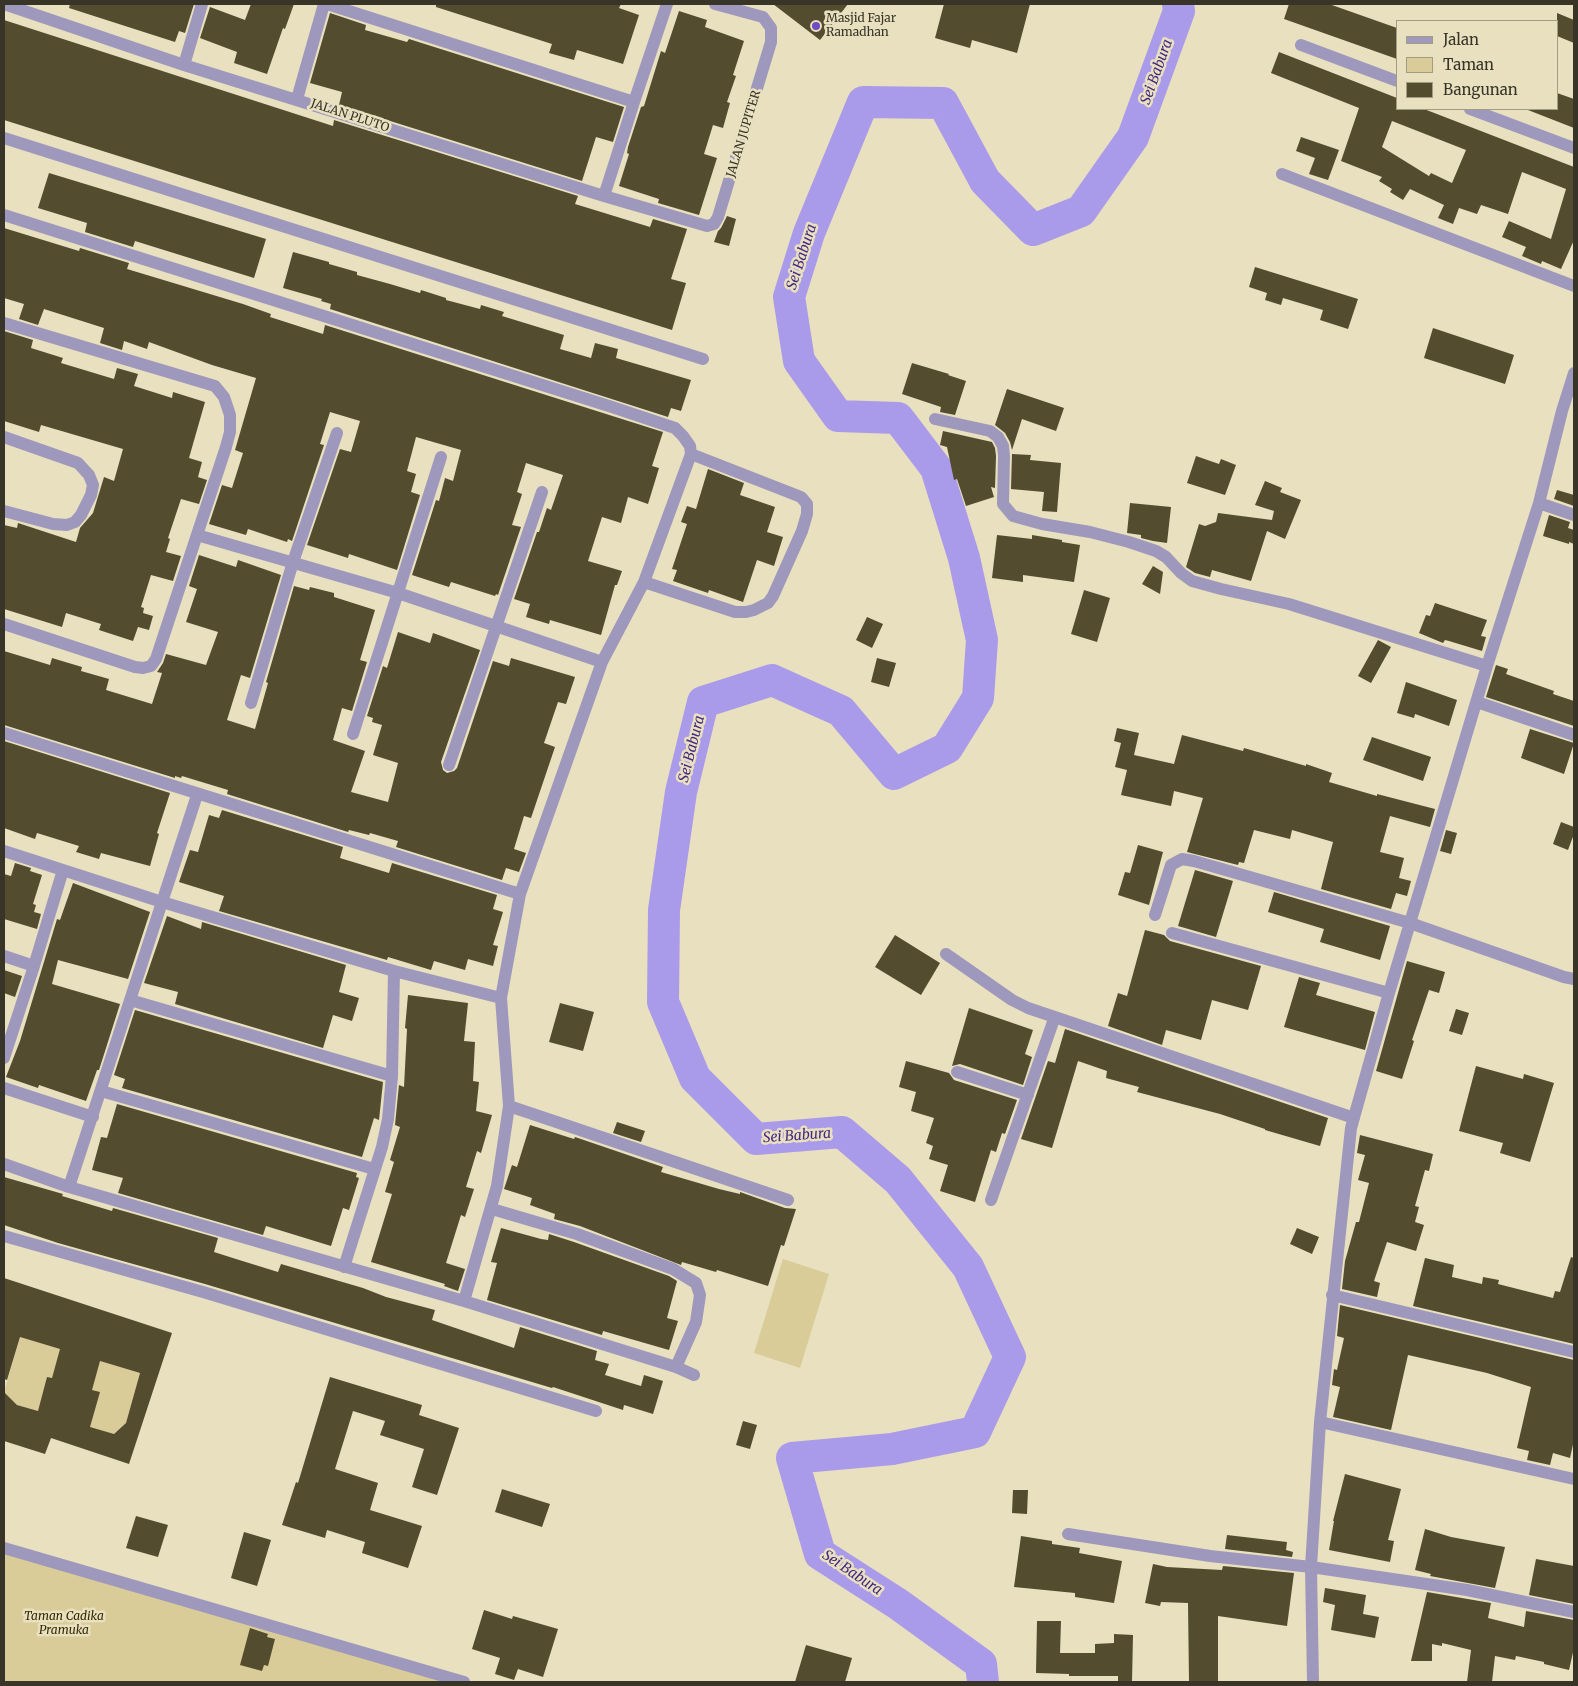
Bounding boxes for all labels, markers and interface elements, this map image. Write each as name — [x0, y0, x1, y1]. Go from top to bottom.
place label: Masjid Fajar Ramadhan — [826, 12, 896, 40]
marker: Masjid Fajar Ramadhan — [810, 20, 822, 32]
legend — [1396, 20, 1558, 110]
text: Jalan — [1443, 30, 1479, 49]
water label: Sei Babura — [1137, 37, 1177, 107]
text: Taman — [1443, 55, 1494, 74]
text: Bangunan — [1443, 80, 1518, 99]
street label: JALAN JUPITER — [724, 89, 764, 179]
street label: JALAN PLUTO — [309, 97, 391, 135]
water label: Sei Babura — [783, 222, 821, 292]
water label: Sei Babura — [676, 714, 708, 784]
water label: Sei Babura — [762, 1125, 832, 1147]
water label: Sei Babura — [819, 1547, 885, 1599]
park label: Taman Cadika Pramuka — [24, 1610, 104, 1638]

